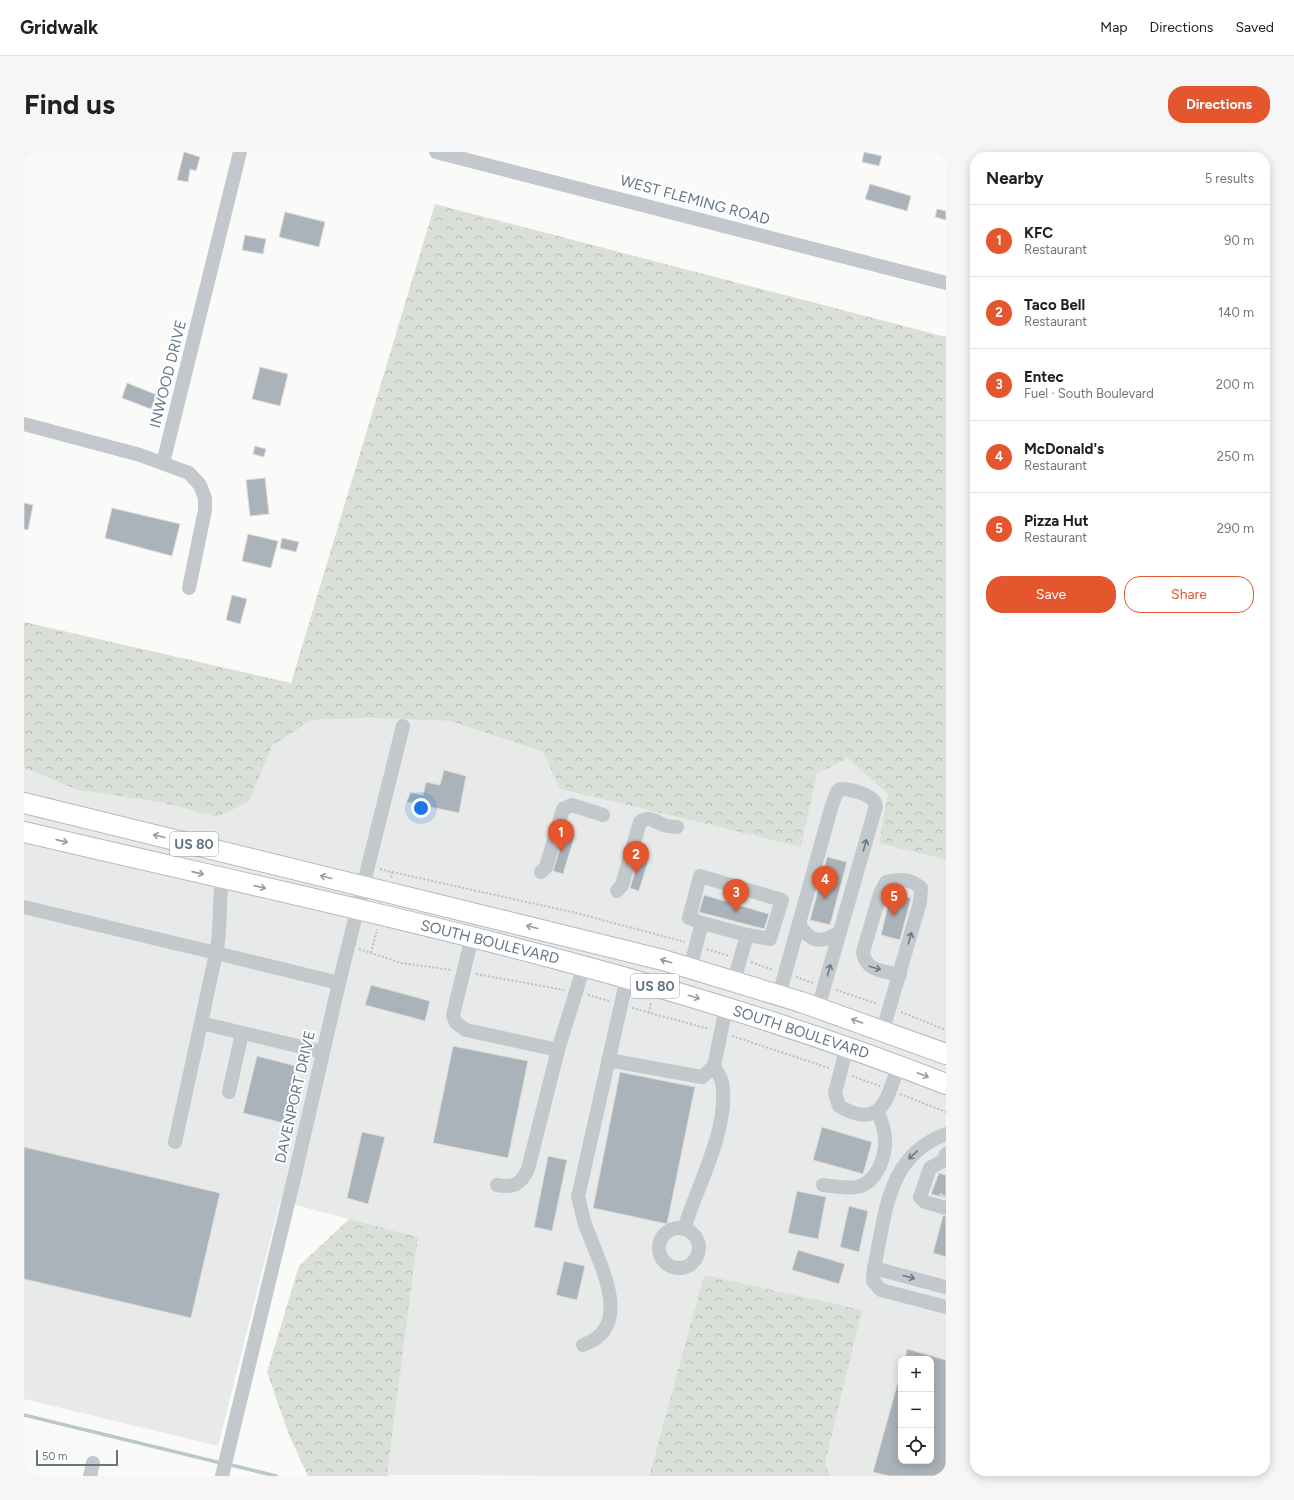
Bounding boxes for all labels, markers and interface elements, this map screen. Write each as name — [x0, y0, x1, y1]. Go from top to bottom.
text: Gridwalk — [20, 16, 98, 39]
text: Map — [1100, 19, 1128, 36]
text: Directions — [1150, 19, 1213, 36]
text: Saved — [1235, 19, 1274, 36]
button: Directions — [1168, 86, 1270, 123]
text: Find us — [24, 87, 115, 121]
text: Nearby — [986, 168, 1044, 188]
street label: WEST FLEMING ROAD — [618, 171, 772, 229]
text: 5 results — [1205, 171, 1254, 186]
text: KFC — [1024, 224, 1053, 242]
text: 1 — [996, 233, 1002, 248]
text: 90 m — [1224, 233, 1254, 248]
text: Restaurant — [1024, 242, 1087, 257]
text: Taco Bell — [1024, 296, 1085, 314]
text: 2 — [995, 305, 1003, 320]
text: 140 m — [1218, 305, 1254, 320]
text: Restaurant — [1024, 314, 1087, 329]
street label: INWOOD DRIVE — [146, 318, 190, 430]
text: Entec — [1024, 368, 1064, 386]
text: 3 — [995, 377, 1003, 392]
text: 200 m — [1216, 377, 1254, 392]
text: Fuel · South Boulevard — [1024, 386, 1154, 401]
text: McDonald's — [1024, 440, 1104, 458]
text: 4 — [995, 449, 1003, 464]
text: 250 m — [1217, 449, 1254, 464]
text: Restaurant — [1024, 458, 1087, 473]
text: Pizza Hut — [1024, 512, 1089, 530]
text: 5 — [995, 521, 1003, 536]
text: 290 m — [1217, 521, 1254, 536]
text: Restaurant — [1024, 530, 1087, 545]
button: Save — [986, 576, 1116, 613]
button: Share — [1124, 576, 1254, 613]
your location — [411, 798, 431, 818]
pin: 1 — [548, 819, 574, 852]
one-way arrow — [153, 831, 166, 839]
road number: US 80 — [170, 832, 218, 856]
one-way arrow — [55, 838, 68, 846]
one-way arrow — [862, 839, 869, 852]
pin: 2 — [623, 841, 649, 874]
pin: 4 — [812, 866, 838, 899]
one-way arrow — [191, 870, 204, 878]
one-way arrow — [320, 873, 333, 880]
pin: 3 — [723, 879, 749, 912]
pin: 5 — [881, 883, 907, 916]
one-way arrow — [253, 884, 266, 892]
street label: SOUTH BOULEVARD — [419, 916, 561, 968]
one-way arrow — [526, 923, 539, 931]
one-way arrow — [907, 931, 914, 944]
one-way arrow — [660, 957, 673, 964]
one-way arrow — [825, 964, 833, 977]
one-way arrow — [869, 965, 882, 972]
road number: US 80 — [631, 974, 679, 998]
one-way arrow — [687, 994, 700, 1001]
street label: SOUTH BOULEVARD — [731, 1001, 871, 1063]
one-way arrow — [851, 1017, 863, 1025]
street label: DAVENPORT DRIVE — [271, 1029, 319, 1165]
one-way arrow — [917, 1071, 929, 1079]
one-way arrow — [908, 1150, 918, 1159]
one-way arrow — [903, 1274, 916, 1281]
map controls — [898, 1356, 934, 1464]
button: + — [898, 1356, 934, 1392]
button: − — [898, 1392, 934, 1428]
button: locate — [898, 1428, 934, 1464]
scale bar — [36, 1448, 118, 1467]
text: 50 m — [42, 1450, 67, 1463]

